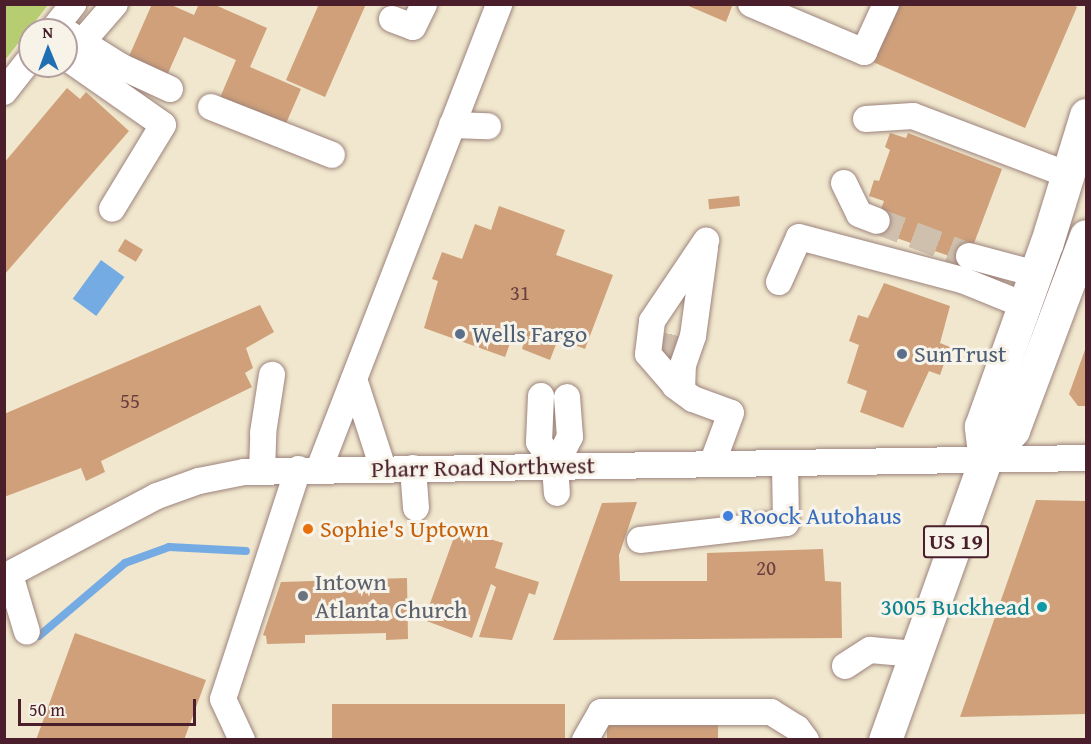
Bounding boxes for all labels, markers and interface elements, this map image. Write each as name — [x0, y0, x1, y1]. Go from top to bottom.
north arrow — [18, 18, 78, 78]
text: N — [42, 20, 53, 44]
house number: 31 — [510, 280, 530, 306]
place label: Wells Fargo — [472, 320, 587, 348]
marker: Wells Fargo — [453, 327, 467, 341]
place label: SunTrust — [914, 340, 1007, 368]
marker: SunTrust — [895, 347, 909, 361]
house number: 55 — [120, 388, 140, 414]
street label: Pharr Road Northwest — [371, 451, 595, 483]
place label: Roock Autohaus — [740, 502, 902, 530]
marker: Roock Autohaus — [721, 509, 735, 523]
place label: Sophie's Uptown — [320, 515, 489, 543]
marker: Sophie's Uptown — [301, 522, 315, 536]
road number: US 19 — [922, 523, 990, 561]
house number: 20 — [756, 555, 776, 581]
place label: Intown Atlanta Church — [315, 568, 467, 624]
marker: Intown Atlanta Church — [296, 589, 310, 603]
place label: 3005 Buckhead — [881, 593, 1030, 621]
marker: 3005 Buckhead — [1035, 600, 1049, 614]
scale bar — [21, 687, 200, 725]
text: 50 m — [29, 696, 65, 723]

